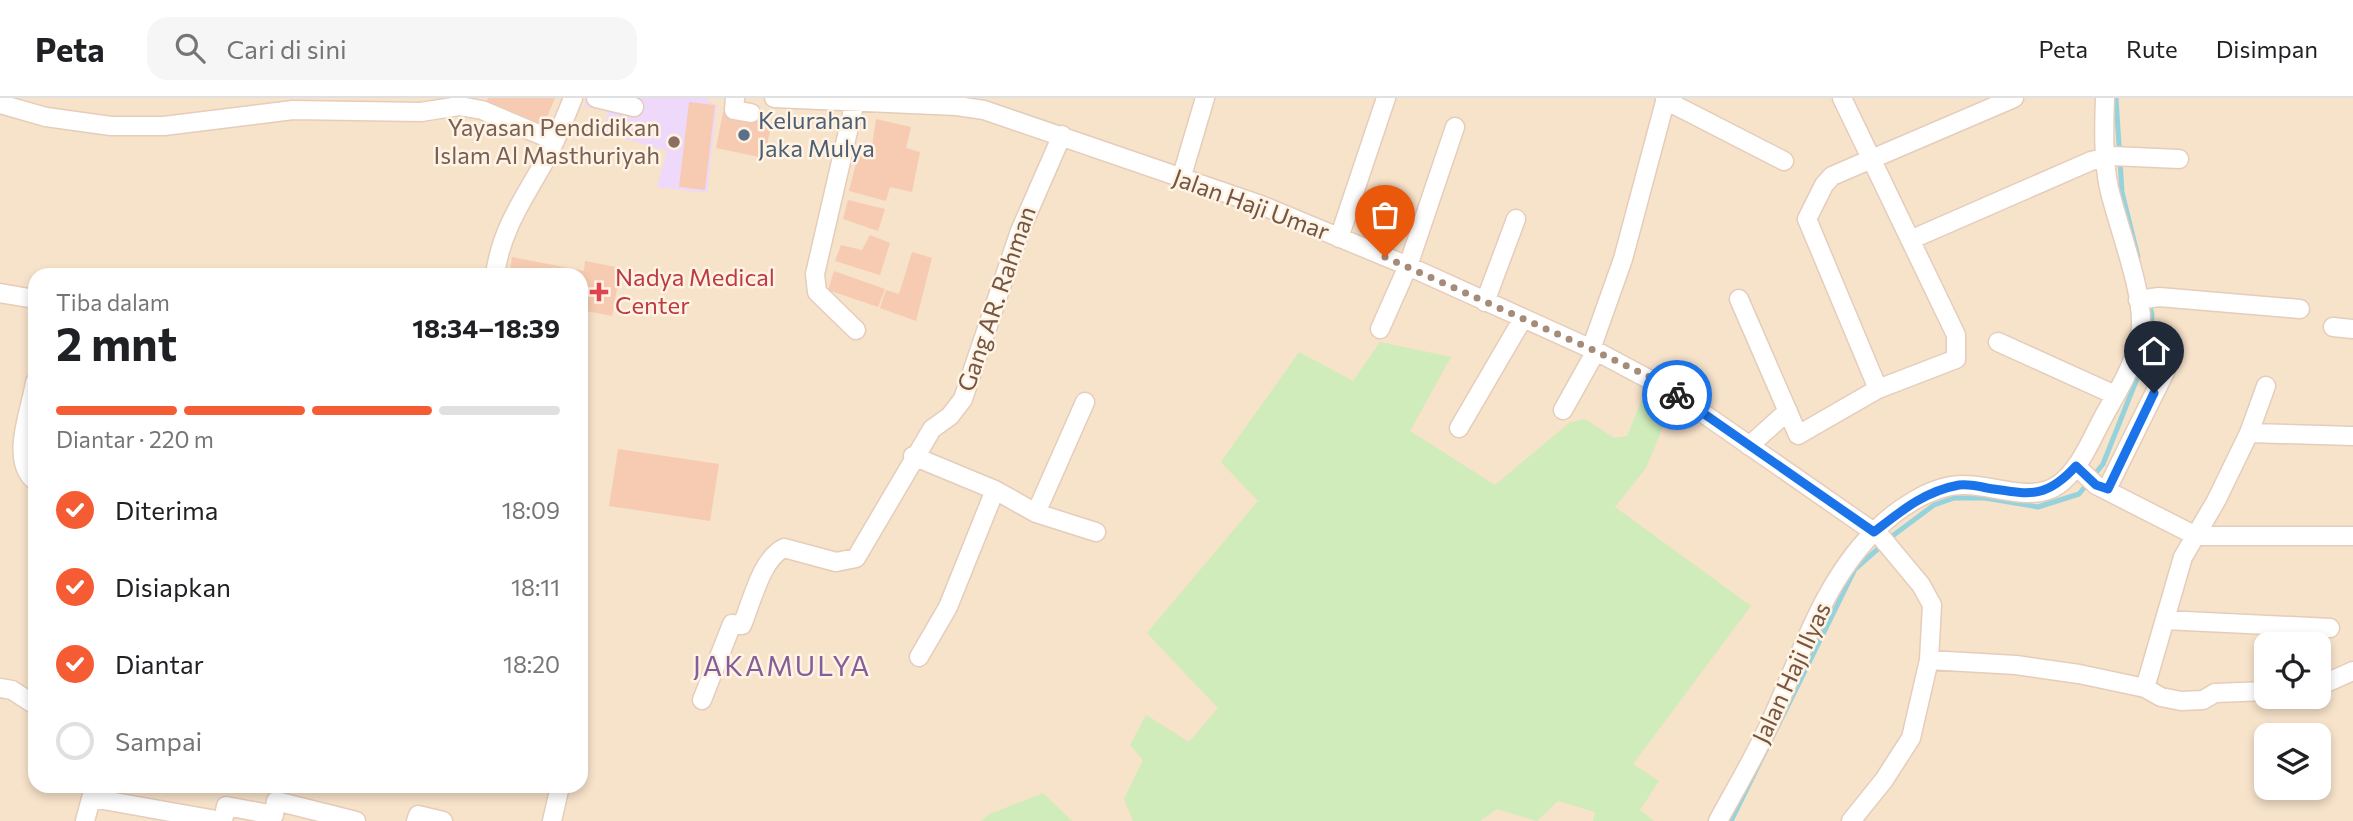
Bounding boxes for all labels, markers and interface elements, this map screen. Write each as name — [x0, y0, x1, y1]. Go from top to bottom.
search box — [147, 17, 637, 80]
text: Peta — [35, 28, 105, 69]
icon: search — [171, 29, 209, 67]
text: Cari di sini — [227, 33, 347, 64]
text: Peta — [2038, 34, 2088, 63]
text: Rute — [2126, 34, 2178, 63]
text: Disimpan — [2216, 34, 2318, 63]
place label: Kelurahan Jaka Mulya — [758, 105, 875, 162]
place label: Yayasan Pendidikan Islam Al Masthuriyah — [434, 112, 660, 169]
marker: Kelurahan Jaka Mulya — [736, 127, 752, 143]
marker: Yayasan Pendidikan Islam Al Masthuriyah — [666, 134, 682, 150]
street label: Jalan Haji Umar — [1169, 162, 1334, 245]
pin — [1355, 185, 1415, 257]
icon: bag — [1366, 196, 1404, 234]
street label: Gang AR. Rahman — [950, 202, 1041, 395]
place label: Nadya Medical Center — [615, 262, 775, 319]
marker: Nadya Medical Center — [589, 282, 609, 302]
text: Tiba dalam — [56, 288, 170, 316]
text: 18:34–18:39 — [412, 312, 560, 343]
text: 2 mnt — [56, 314, 177, 370]
pin — [2124, 321, 2184, 393]
icon: home — [2135, 332, 2173, 370]
courier — [1642, 360, 1712, 430]
icon: bike — [1658, 376, 1696, 414]
text: Diantar · 220 m — [56, 425, 214, 453]
icon: check — [56, 491, 94, 529]
text: Diterima — [115, 494, 218, 525]
text: 18:09 — [502, 496, 560, 524]
icon: check — [56, 568, 94, 606]
text: Disiapkan — [115, 571, 231, 602]
text: 18:11 — [511, 573, 560, 601]
street label: Jalan Haji Ilyas — [1745, 597, 1836, 748]
map controls — [2254, 632, 2331, 800]
button: locate — [2254, 632, 2331, 709]
icon: check — [56, 645, 94, 683]
text: Diantar — [115, 648, 204, 679]
district label: JAKAMULYA — [693, 648, 871, 682]
text: 18:20 — [503, 650, 560, 678]
button: layers — [2254, 723, 2331, 800]
text: Sampai — [115, 725, 202, 756]

